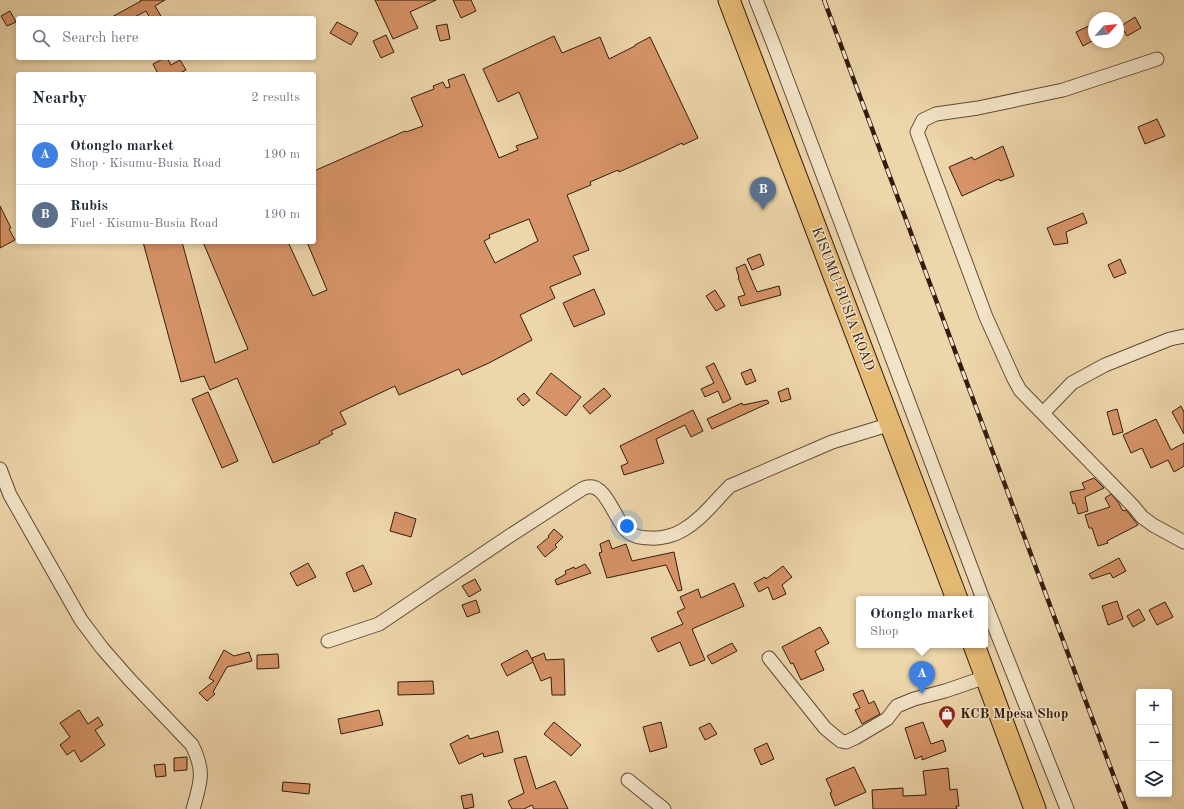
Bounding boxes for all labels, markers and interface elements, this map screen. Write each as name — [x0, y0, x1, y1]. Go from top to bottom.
north arrow — [1088, 12, 1124, 48]
search box — [16, 16, 316, 60]
icon: search — [30, 27, 52, 49]
text: Search here — [62, 31, 139, 46]
text: Nearby — [32, 90, 87, 107]
text: 2 results — [251, 91, 300, 104]
text: Otonglo market — [70, 139, 174, 154]
text: A — [40, 148, 50, 161]
text: 190 m — [263, 148, 300, 161]
text: Shop · Kisumu-Busia Road — [70, 157, 221, 170]
pin: B — [750, 177, 776, 210]
text: Rubis — [70, 199, 108, 214]
text: B — [40, 208, 50, 221]
text: 190 m — [263, 208, 300, 221]
text: Fuel · Kisumu-Busia Road — [70, 217, 218, 230]
street label: KISUMU-BUSIA ROAD — [809, 225, 877, 373]
your location — [617, 516, 637, 536]
popup — [856, 596, 988, 648]
text: Otonglo market — [870, 607, 974, 622]
text: Shop — [870, 625, 898, 638]
pin: A — [909, 661, 935, 694]
map controls — [1136, 689, 1172, 797]
button: + — [1136, 689, 1172, 725]
shop icon: KCB Mpesa Shop — [937, 704, 957, 729]
place label: KCB Mpesa Shop — [960, 707, 1068, 721]
button: − — [1136, 725, 1172, 761]
button: layers — [1136, 761, 1172, 797]

